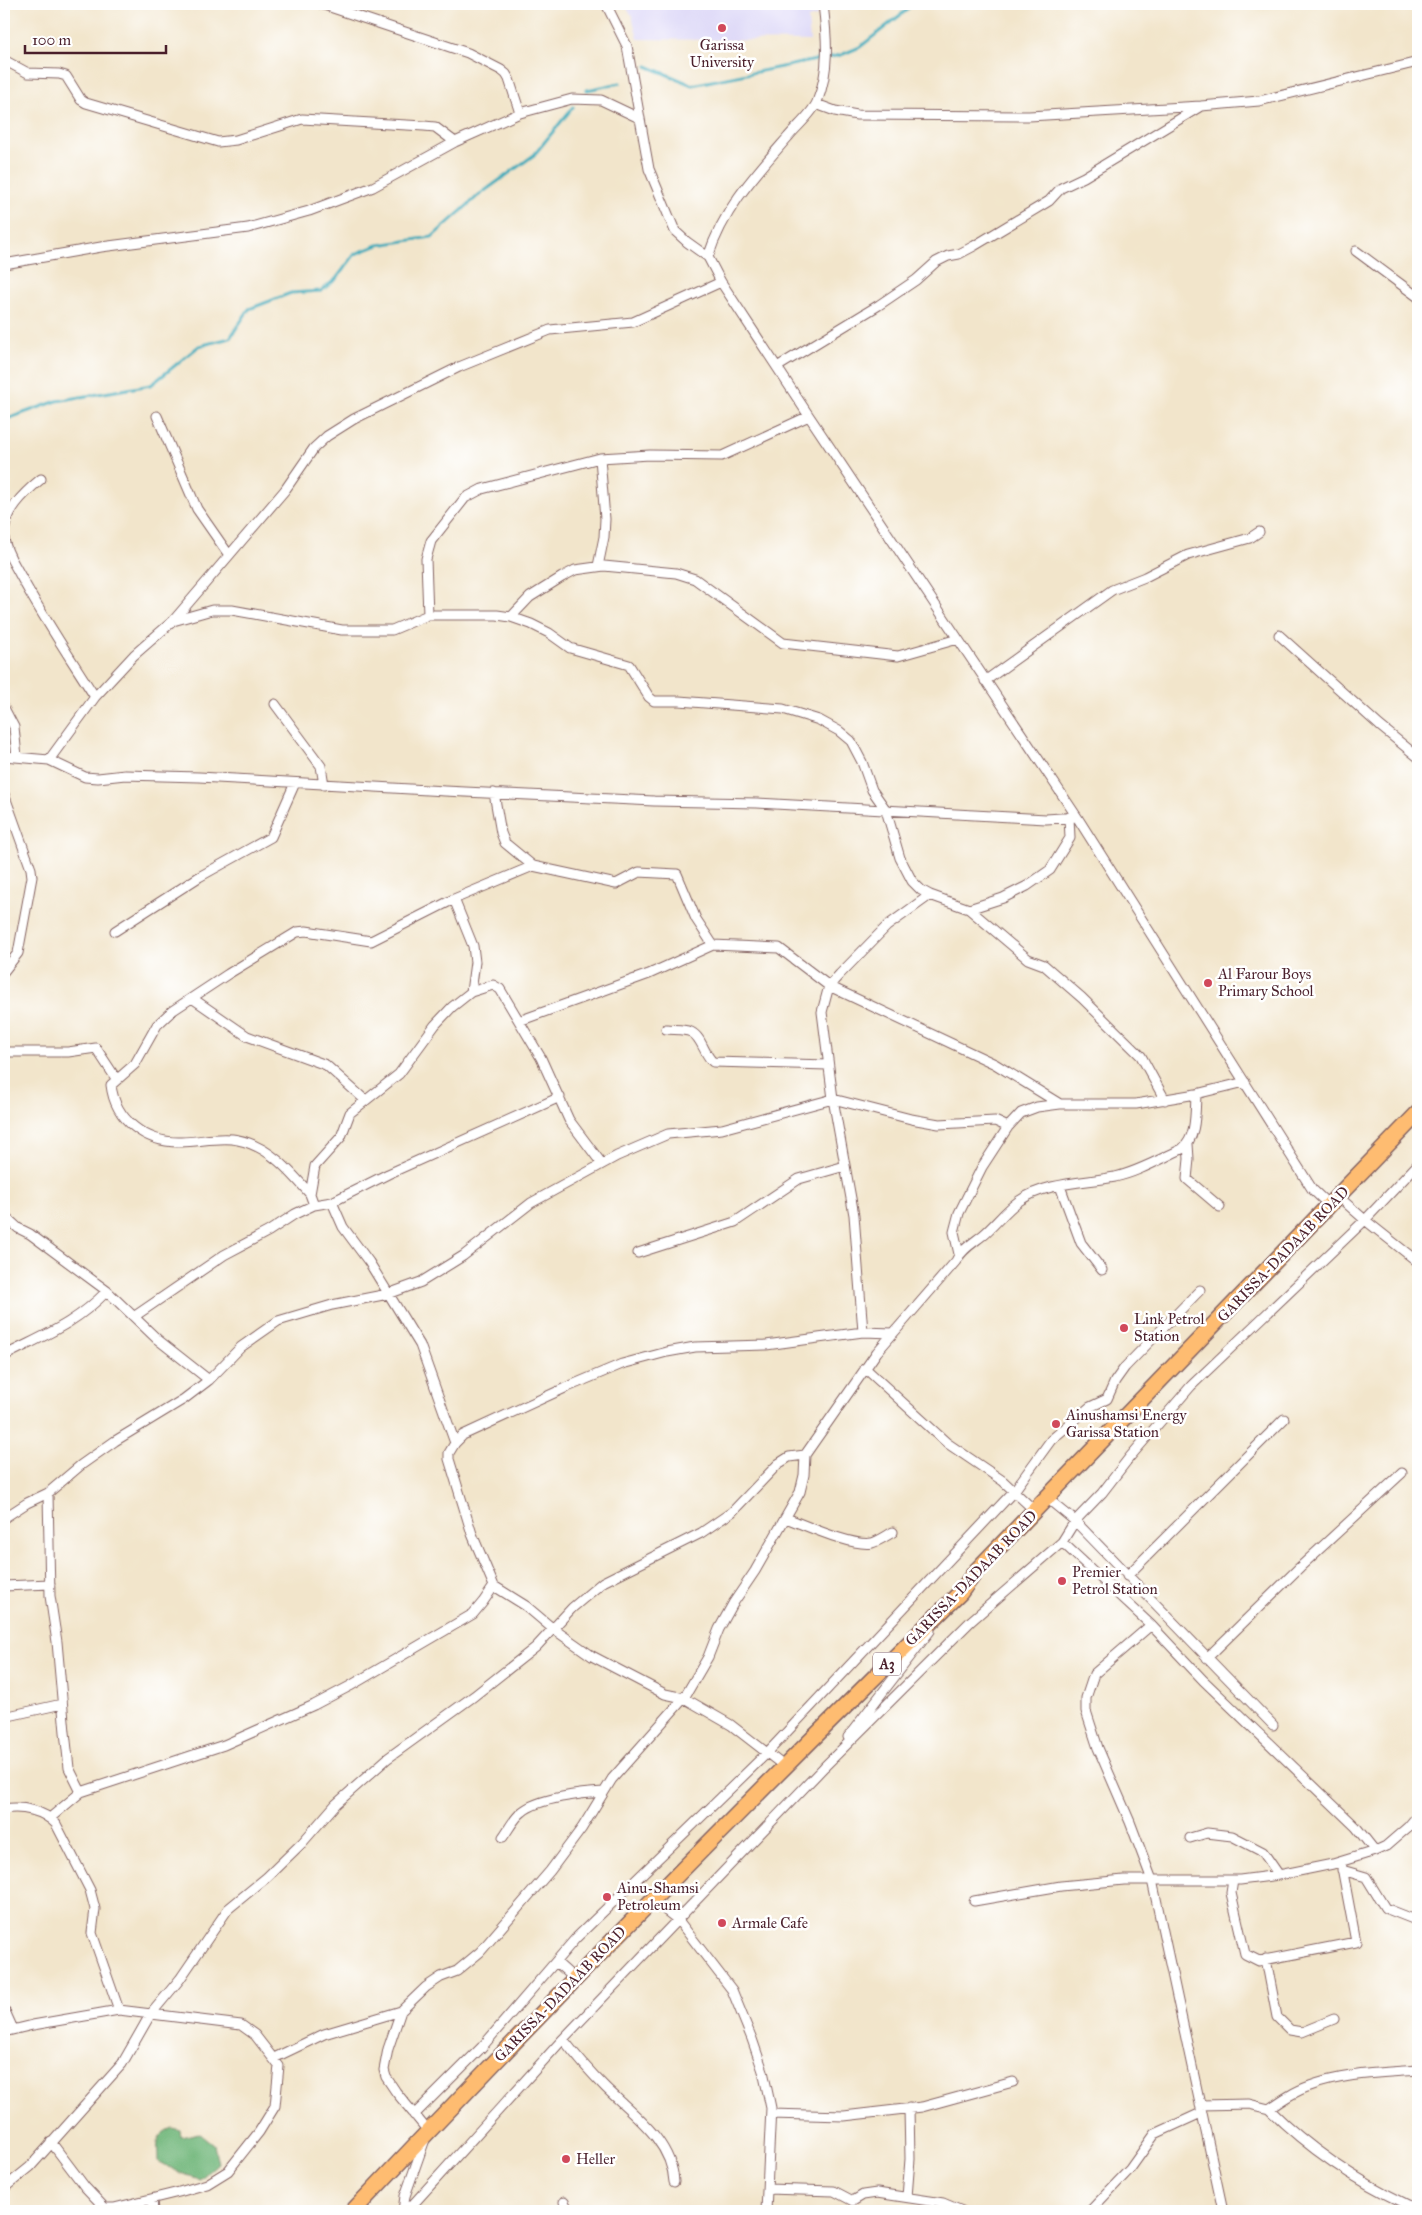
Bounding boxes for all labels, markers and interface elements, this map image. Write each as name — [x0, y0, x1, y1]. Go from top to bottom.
scale bar — [25, 22, 166, 54]
marker: Garissa University — [716, 22, 728, 34]
text: 100 m — [32, 31, 72, 49]
place label: Garissa University — [690, 36, 755, 71]
place label: Al Farour Boys Primary School — [1217, 965, 1315, 1000]
marker: Al Farour Boys Primary School — [1202, 977, 1214, 989]
street label: GARISSA-DADAAB ROAD — [1213, 1182, 1353, 1326]
place label: Link Petrol Station — [1134, 1310, 1205, 1345]
marker: Link Petrol Station — [1118, 1322, 1130, 1334]
place label: Ainushamsi Energy Garissa Station — [1065, 1406, 1188, 1441]
marker: Ainushamsi Energy Garissa Station — [1050, 1418, 1062, 1430]
street label: GARISSA-DADAAB ROAD — [901, 1506, 1041, 1650]
place label: Premier Petrol Station — [1072, 1563, 1158, 1598]
marker: Premier Petrol Station — [1056, 1575, 1068, 1587]
road number: A3 — [873, 1652, 901, 1676]
place label: Ainu-Shamsi Petroleum — [616, 1879, 699, 1914]
marker: Ainu-Shamsi Petroleum — [601, 1891, 613, 1903]
place label: Armale Cafe — [731, 1914, 808, 1932]
marker: Armale Cafe — [716, 1917, 728, 1929]
street label: GARISSA-DADAAB ROAD — [490, 1922, 630, 2066]
place label: Heller — [576, 2150, 615, 2168]
marker: Heller — [560, 2153, 572, 2165]

